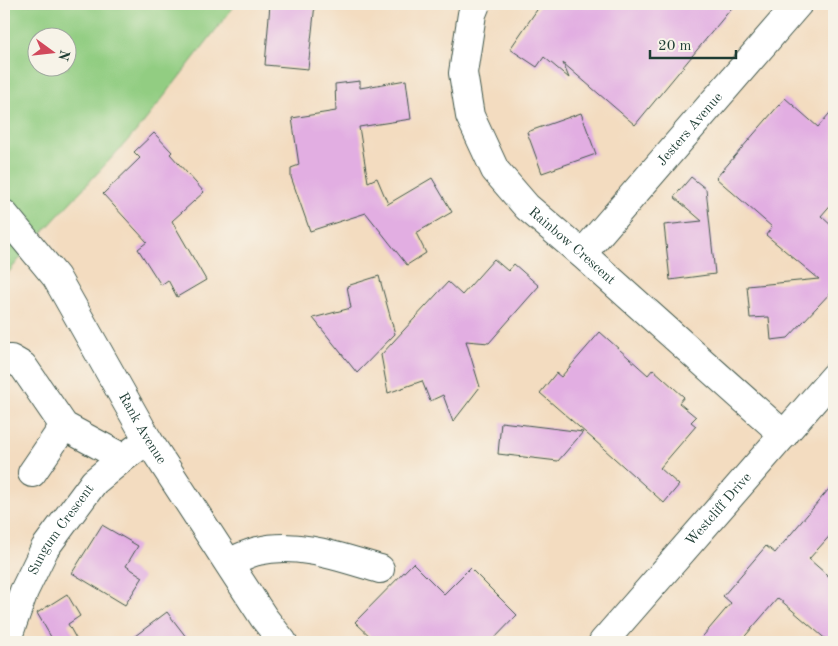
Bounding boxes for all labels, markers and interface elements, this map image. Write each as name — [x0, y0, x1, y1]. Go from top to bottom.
north arrow — [28, 28, 78, 78]
scale bar — [650, 28, 737, 60]
text: 20 m — [658, 39, 692, 54]
text: N — [55, 48, 72, 62]
street label: Jesters Avenue — [655, 90, 725, 168]
street label: Rainbow Crescent — [526, 205, 618, 287]
street label: Rank Avenue — [116, 390, 169, 467]
street label: Westcliff Drive — [683, 470, 754, 548]
street label: Sungum Crescent — [26, 482, 97, 577]

